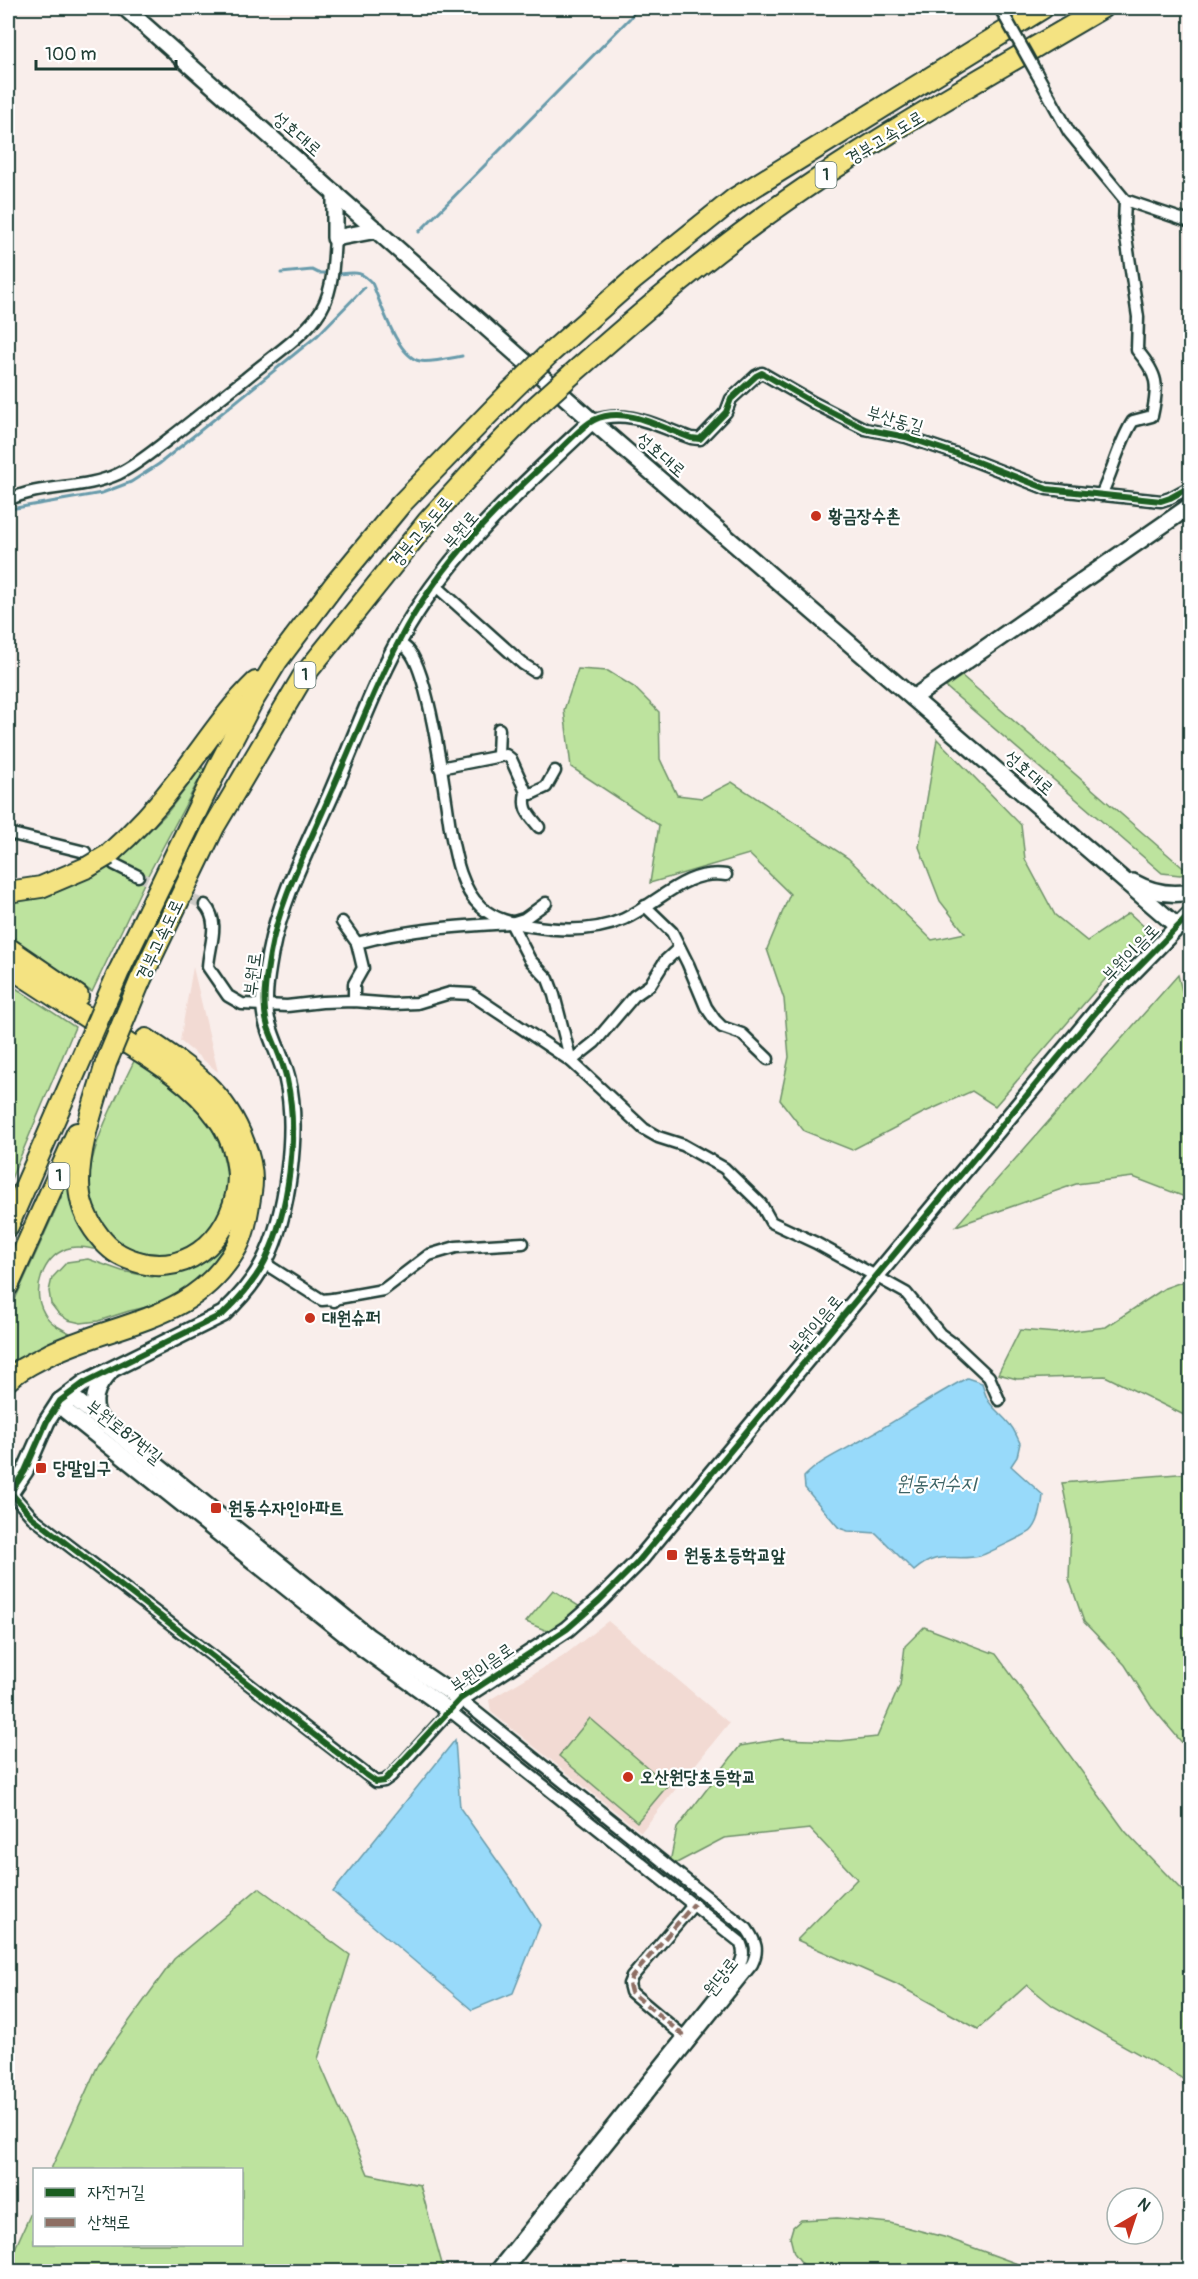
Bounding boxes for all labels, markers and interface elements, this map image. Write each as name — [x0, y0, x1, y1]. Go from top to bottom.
scale bar — [36, 33, 176, 71]
text: 100 m — [45, 43, 97, 66]
street label: 성호대로 — [268, 106, 326, 162]
street label: 경부고속도로 — [842, 106, 928, 170]
road number: 1 — [816, 162, 836, 188]
street label: 부산동길 — [864, 401, 927, 439]
street label: 성호대로 — [632, 427, 690, 483]
street label: 경부고속도로 — [384, 491, 458, 573]
place label: 황금장수촌 — [828, 505, 900, 528]
street label: 부원로 — [438, 506, 484, 554]
marker: 황금장수촌 — [809, 509, 823, 523]
road number: 1 — [294, 662, 316, 688]
street label: 성호대로 — [1000, 745, 1058, 801]
street label: 경부고속도로 — [131, 896, 189, 984]
street label: 부원이음로 — [1098, 919, 1164, 987]
street label: 부원로 — [239, 951, 267, 997]
road number: 1 — [48, 1163, 70, 1189]
street label: 부원이음로 — [784, 1290, 848, 1360]
place label: 대원슈퍼 — [322, 1307, 380, 1330]
marker: 대원슈퍼 — [303, 1311, 317, 1325]
street label: 부원로87번길 — [81, 1395, 167, 1469]
place label: 당말입구 — [53, 1457, 111, 1480]
marker: 당말입구 — [34, 1461, 48, 1475]
water label: 원동저수지 — [896, 1471, 978, 1496]
place label: 원동수자인아파트 — [228, 1497, 344, 1520]
marker: 원동수자인아파트 — [209, 1501, 223, 1515]
place label: 원동초등학교앞 — [684, 1544, 786, 1567]
marker: 원동초등학교앞 — [665, 1548, 679, 1562]
street label: 부원이음로 — [446, 1638, 518, 1698]
place label: 오산원당초등학교 — [640, 1766, 756, 1789]
marker: 오산원당초등학교 — [621, 1770, 635, 1784]
street label: 원당로 — [699, 1953, 743, 2001]
legend — [33, 2168, 243, 2246]
text: 자전거길 — [87, 2181, 145, 2204]
north arrow — [1105, 2186, 1165, 2246]
text: N — [1133, 2194, 1154, 2216]
text: 산책로 — [87, 2211, 130, 2234]

